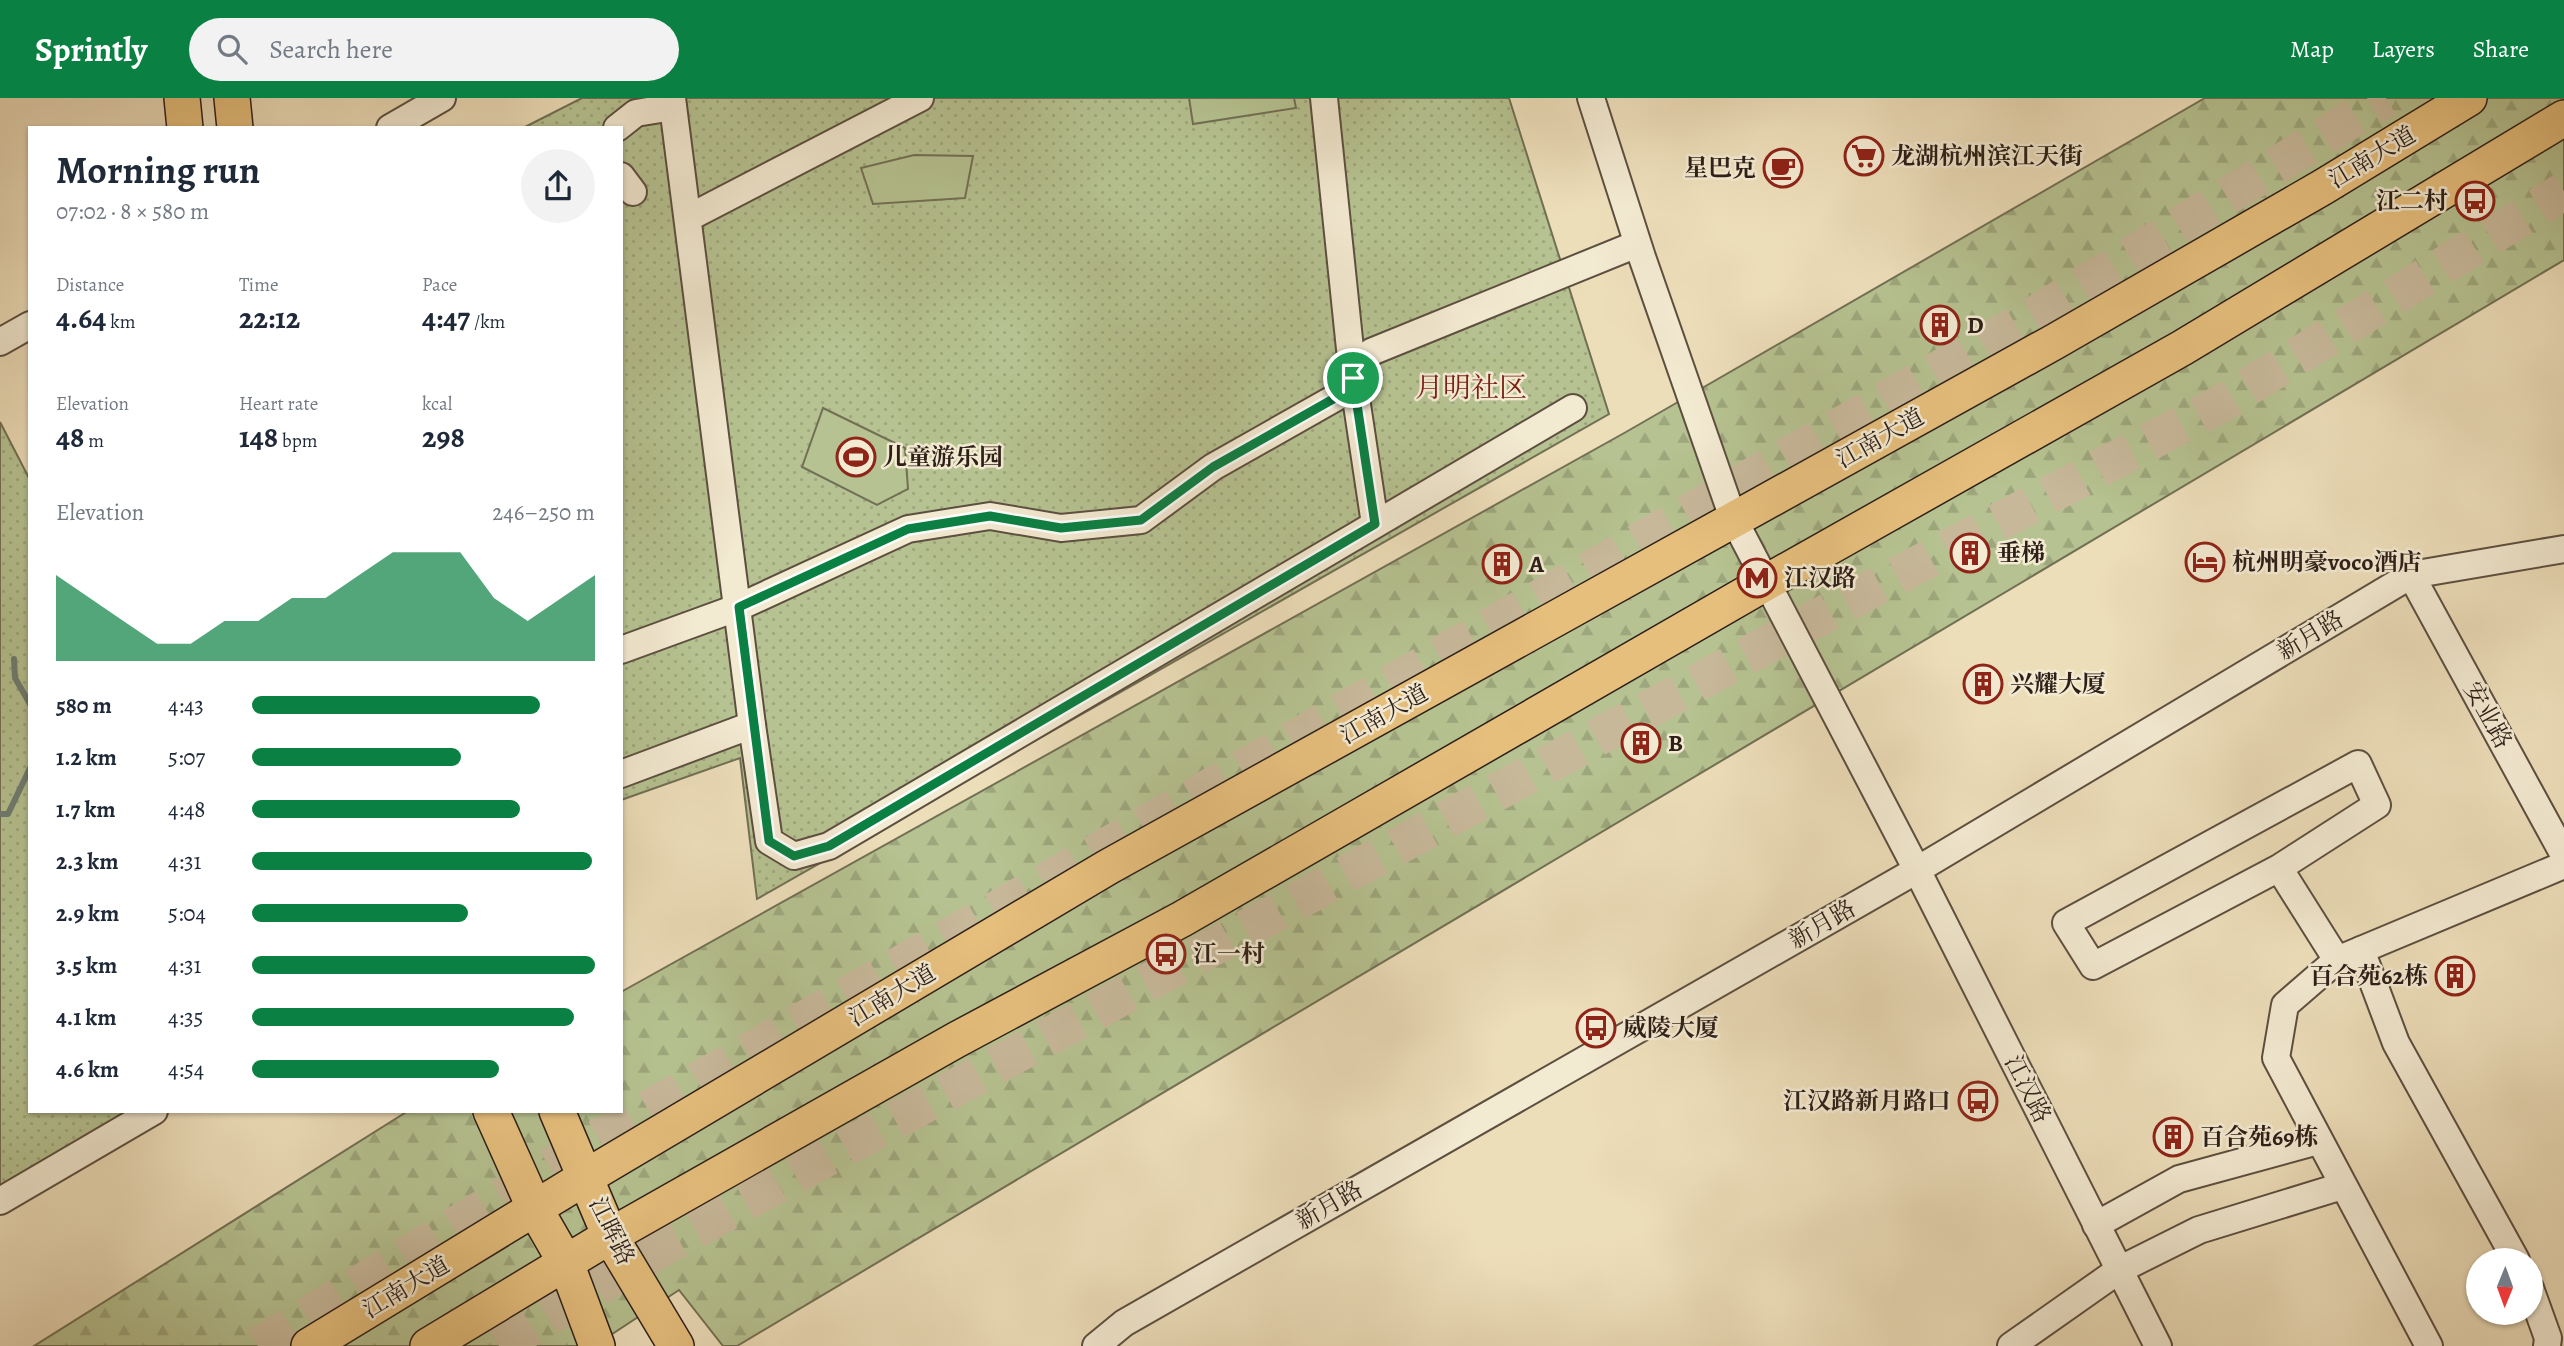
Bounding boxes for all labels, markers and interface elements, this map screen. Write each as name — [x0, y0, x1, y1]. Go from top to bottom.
search box — [189, 18, 679, 81]
text: Sprintly — [35, 27, 147, 72]
icon: search — [213, 30, 251, 68]
text: Search here — [269, 32, 393, 67]
text: Map — [2290, 33, 2334, 65]
text: Layers — [2372, 33, 2435, 65]
text: Share — [2473, 33, 2529, 65]
street label: 江南大道 — [2323, 119, 2421, 195]
supermarket icon: 龙湖杭州滨江天街 — [1843, 135, 1885, 177]
place label: 龙湖杭州滨江天街 — [1891, 140, 2083, 172]
text: Morning run — [56, 144, 260, 196]
cafe icon: 星巴克 — [1762, 147, 1804, 189]
button: share — [521, 149, 595, 223]
place label: 星巴克 — [1684, 152, 1756, 184]
bus stop icon: 江二村 — [2454, 180, 2496, 222]
place label: 江二村 — [2376, 185, 2448, 217]
text: 07:02 · 8 × 580 m — [56, 196, 209, 227]
text: Distance — [56, 272, 124, 298]
text: Time — [239, 272, 278, 298]
text: Pace — [422, 272, 457, 298]
text: 4.64 — [56, 298, 106, 338]
text: 22:12 — [239, 298, 300, 338]
text: 4:47 — [422, 298, 470, 338]
building icon: D — [1919, 304, 1961, 346]
text: km — [106, 309, 135, 335]
text: /km — [470, 309, 505, 335]
place label: D — [1967, 309, 1984, 341]
pin — [1323, 348, 1383, 408]
icon: arrive — [1334, 359, 1372, 397]
district label: 月明社区 — [1415, 369, 1527, 407]
text: Elevation — [56, 391, 129, 417]
text: Heart rate — [239, 391, 318, 417]
text: kcal — [422, 391, 452, 417]
street label: 江南大道 — [1830, 401, 1930, 475]
text: 48 — [56, 417, 85, 457]
text: 148 — [239, 417, 278, 457]
text: 298 — [422, 417, 465, 457]
text: m — [85, 428, 104, 454]
text: bpm — [278, 428, 318, 454]
sports icon: 儿童游乐园 — [835, 436, 877, 478]
place label: 儿童游乐园 — [883, 441, 1003, 473]
text: Elevation — [56, 497, 144, 528]
text: 246–250 m — [492, 497, 595, 528]
building icon: 垂梯 — [1949, 532, 1991, 574]
place label: 垂梯 — [1997, 537, 2045, 569]
hotel icon: 杭州明豪voco酒店 — [2184, 541, 2226, 583]
building icon: A — [1481, 543, 1523, 585]
place label: 杭州明豪voco酒店 — [2232, 546, 2422, 578]
place label: A — [1528, 548, 1545, 580]
metro station icon: 江汉路 — [1736, 557, 1778, 599]
place label: 江汉路 — [1784, 562, 1856, 594]
street label: 新月路 — [2271, 603, 2349, 667]
building icon: 兴耀大厦 — [1962, 663, 2004, 705]
place label: 兴耀大厦 — [2010, 668, 2106, 700]
street label: 安业路 — [2457, 676, 2519, 754]
street label: 江南大道 — [1334, 677, 1434, 751]
text: 580 m — [56, 690, 112, 721]
text: 4:43 — [168, 690, 204, 721]
building icon: B — [1620, 722, 1662, 764]
place label: B — [1668, 727, 1683, 759]
text: 1.2 km — [56, 742, 117, 773]
text: 5:07 — [168, 742, 205, 773]
text: 1.7 km — [56, 794, 116, 825]
text: 4:48 — [168, 794, 205, 825]
text: 2.3 km — [56, 846, 119, 877]
text: 4:31 — [168, 846, 201, 877]
street label: 新月路 — [1783, 892, 1861, 956]
text: 2.9 km — [56, 898, 119, 929]
text: 5:04 — [168, 898, 206, 929]
bus stop icon: 江一村 — [1145, 933, 1187, 975]
place label: 江一村 — [1193, 938, 1265, 970]
text: 3.5 km — [56, 950, 117, 981]
text: 4:31 — [168, 950, 201, 981]
building icon: 百合苑62栋 — [2434, 955, 2476, 997]
street label: 江南大道 — [843, 957, 941, 1033]
place label: 百合苑62栋 — [2309, 960, 2428, 992]
text: 4.1 km — [56, 1002, 117, 1033]
text: 4:35 — [168, 1002, 203, 1033]
bus stop icon: 威陵大厦 — [1575, 1007, 1617, 1049]
place label: 威陵大厦 — [1623, 1012, 1719, 1044]
street label: 江汉路 — [1997, 1050, 2059, 1128]
text: 4.6 km — [56, 1054, 119, 1085]
text: 4:54 — [168, 1054, 204, 1085]
bus stop icon: 江汉路新月路口 — [1957, 1080, 1999, 1122]
place label: 江汉路新月路口 — [1783, 1085, 1951, 1117]
building icon: 百合苑69栋 — [2152, 1116, 2194, 1158]
place label: 百合苑69栋 — [2200, 1121, 2318, 1153]
street label: 新月路 — [1290, 1173, 1368, 1237]
street label: 江晖路 — [582, 1192, 642, 1270]
north arrow — [2466, 1248, 2543, 1325]
map controls — [2466, 1248, 2543, 1325]
street label: 江南大道 — [357, 1249, 455, 1325]

